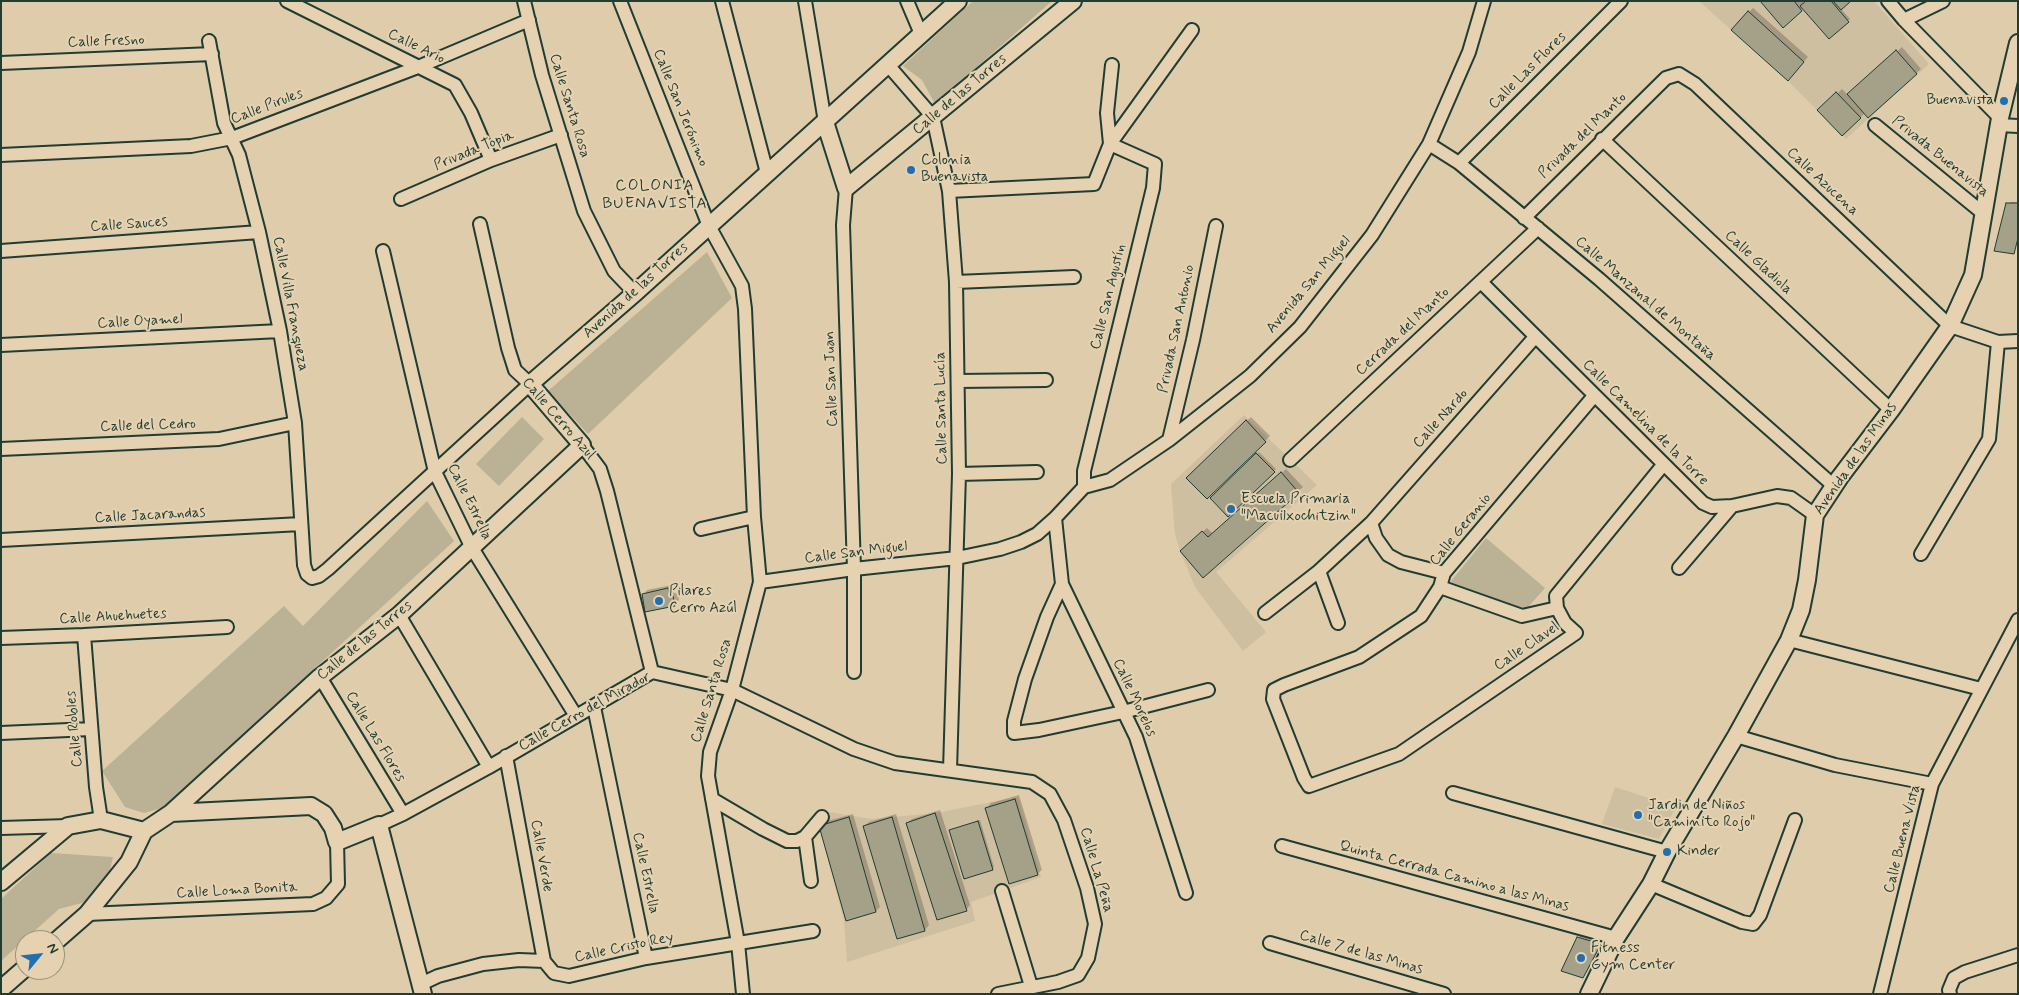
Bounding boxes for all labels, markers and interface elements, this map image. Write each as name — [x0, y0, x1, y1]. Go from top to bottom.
street label: Calle Ario — [385, 25, 447, 69]
street label: Calle Las Flores — [1485, 28, 1571, 114]
street label: Calle Fresno — [67, 32, 145, 52]
street label: Calle San Jerónimo — [648, 47, 712, 169]
street label: Calle de las Torres — [909, 51, 1011, 139]
street label: Calle Santa Rosa — [545, 52, 593, 160]
street label: Calle Pirules — [228, 85, 306, 129]
street label: Privada del Manto — [1535, 89, 1631, 183]
place label: Buenavista — [1927, 92, 1994, 110]
marker: Buenavista — [1998, 95, 2010, 107]
street label: Privada Buenavista — [1888, 112, 1992, 202]
street label: Privada Topia — [431, 127, 517, 175]
street label: Calle Azucena — [1782, 144, 1862, 220]
place label: Colonia Buenavista — [921, 152, 988, 187]
marker: Colonia Buenavista — [905, 164, 917, 176]
district label: COLONIA BUENAVISTA — [599, 177, 711, 215]
street label: Calle Sauces — [90, 213, 168, 237]
street label: Calle Gladiola — [1720, 227, 1796, 299]
street label: Avenida San Miguel — [1263, 233, 1355, 337]
street label: Calle Manzanal de Montaña — [1571, 233, 1719, 365]
street label: Calle Villa Franqueza — [268, 235, 312, 373]
street label: Avenida de las Torres — [580, 239, 692, 343]
street label: Calle San Agustín — [1087, 242, 1131, 352]
street label: Privada San Antonio — [1155, 263, 1199, 395]
street label: Cerrada del Manto — [1352, 284, 1454, 380]
street label: Calle Oyamel — [97, 311, 183, 333]
street label: Calle San Juan — [821, 331, 843, 427]
street label: Calle Santa Lucía — [932, 351, 952, 465]
street label: Calle Camelina de la Torre — [1578, 356, 1712, 490]
street label: Calle Cerro Azul — [518, 374, 598, 464]
street label: Calle Nardo — [1410, 386, 1472, 452]
street label: Avenida de las Minas — [1811, 399, 1901, 519]
street label: Calle del Cedro — [100, 415, 196, 437]
street label: Calle Estrella — [443, 461, 495, 543]
street label: Calle Geranio — [1426, 490, 1496, 570]
place label: Escuela Primaria "Macuilxochitzin" — [1241, 491, 1356, 526]
marker: Escuela Primaria "Macuilxochitzin" — [1225, 503, 1237, 515]
street label: Calle Jacarandas — [94, 504, 206, 528]
street label: Calle San Miguel — [803, 538, 909, 568]
place label: Pilares Cerro Azúl — [669, 583, 737, 618]
marker: Pilares Cerro Azúl — [653, 595, 665, 607]
street label: Calle de las Torres — [314, 597, 416, 685]
street label: Calle Ahuehuetes — [59, 605, 167, 629]
street label: Calle Clavel — [1491, 619, 1563, 675]
street label: Calle Santa Rosa — [688, 637, 736, 745]
street label: Calle Morelos — [1108, 656, 1160, 740]
street label: Calle Cerro del Mirador — [516, 668, 654, 756]
street label: Calle Las Flores — [341, 688, 409, 786]
street label: Calle Robles — [63, 690, 87, 768]
street label: Calle Buena Vista — [1881, 783, 1925, 895]
place label: Jardin de Niños "Caminito Rojo" — [1648, 797, 1755, 832]
marker: Jardin de Niños "Caminito Rojo" — [1632, 809, 1644, 821]
street label: Calle Verde — [526, 818, 556, 894]
street label: Calle La Peña — [1075, 825, 1117, 915]
street label: Calle Estrella — [628, 831, 662, 915]
street label: Quinta Cerrada Camino a las Minas — [1337, 838, 1571, 916]
place label: Kinder — [1677, 843, 1720, 861]
marker: Kinder — [1661, 846, 1673, 858]
street label: Calle Loma Bonita — [176, 879, 298, 903]
street label: Calle 7 de las Minas — [1297, 927, 1425, 979]
street label: Calle Cristo Rey — [573, 929, 675, 967]
north arrow — [15, 930, 65, 980]
text: N — [42, 940, 62, 957]
place label: Fitness Gym Center — [1591, 940, 1675, 975]
marker: Fitness Gym Center — [1575, 952, 1587, 964]

